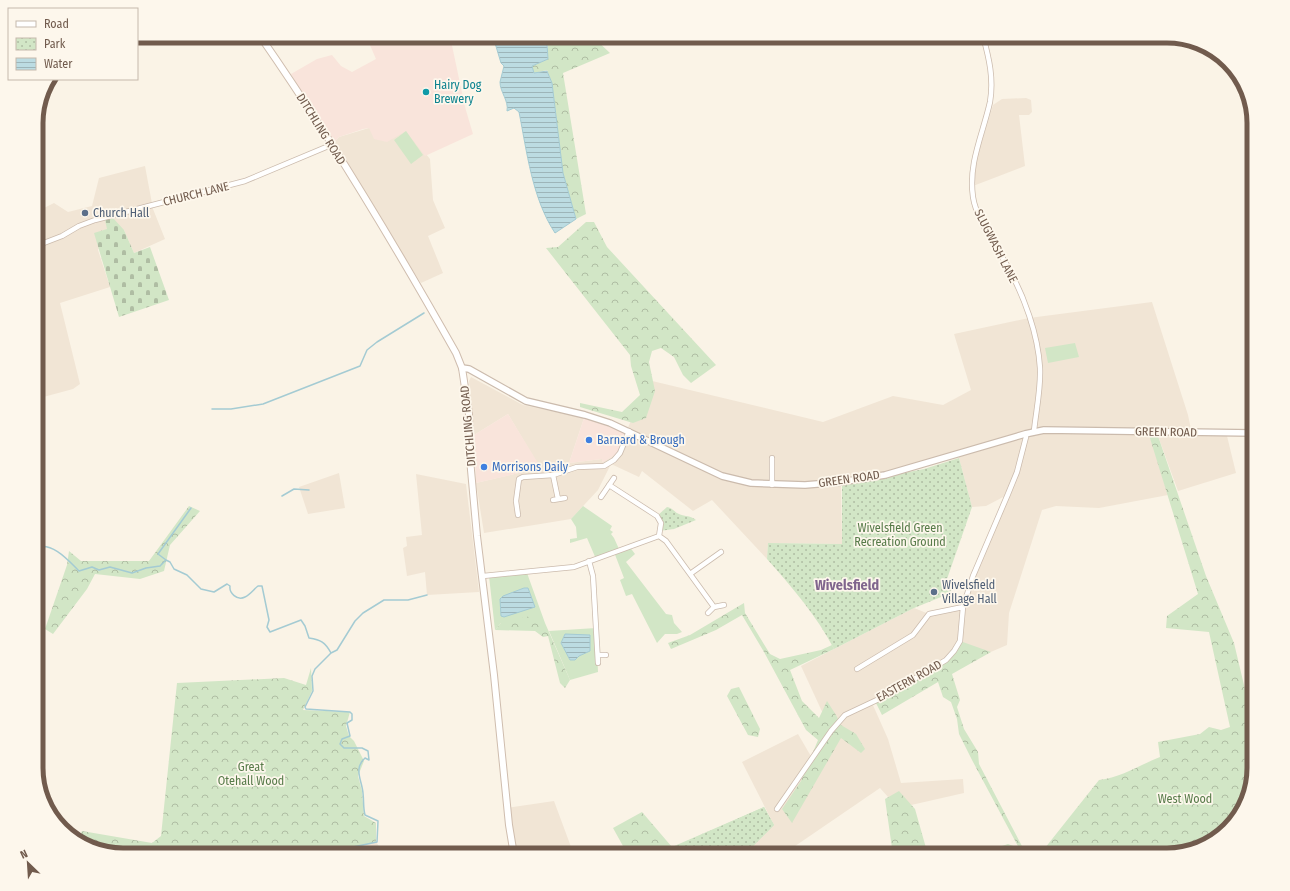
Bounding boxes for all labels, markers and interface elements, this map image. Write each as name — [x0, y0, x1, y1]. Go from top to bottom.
legend — [8, 8, 138, 80]
text: Road — [44, 17, 69, 31]
text: Park — [44, 37, 66, 51]
text: Water — [44, 57, 73, 71]
place label: Hairy Dog Brewery — [434, 78, 482, 106]
marker: Hairy Dog Brewery — [421, 87, 431, 97]
street label: DITCHLING ROAD — [294, 91, 348, 167]
street label: CHURCH LANE — [162, 179, 231, 209]
place label: Church Hall — [93, 206, 149, 220]
street label: SLUGWASH LANE — [971, 207, 1021, 286]
marker: Church Hall — [80, 208, 90, 218]
street label: DITCHLING ROAD — [457, 385, 479, 467]
street label: GREEN ROAD — [1135, 424, 1197, 440]
place label: Barnard & Brough — [597, 433, 685, 447]
marker: Barnard & Brough — [584, 435, 594, 445]
place label: Morrisons Daily — [492, 460, 569, 474]
marker: Morrisons Daily — [479, 462, 489, 472]
street label: GREEN ROAD — [817, 468, 881, 490]
park label: Wivelsfield Green Recreation Ground — [854, 521, 946, 549]
district label: Wivelsfield — [815, 577, 879, 594]
place label: Wivelsfield Village Hall — [942, 578, 997, 606]
marker: Wivelsfield Village Hall — [929, 587, 939, 597]
street label: EASTERN ROAD — [874, 657, 944, 705]
park label: Great Otehall Wood — [218, 760, 284, 788]
park label: West Wood — [1158, 792, 1212, 806]
north arrow — [8, 843, 48, 883]
text: N — [18, 847, 30, 862]

